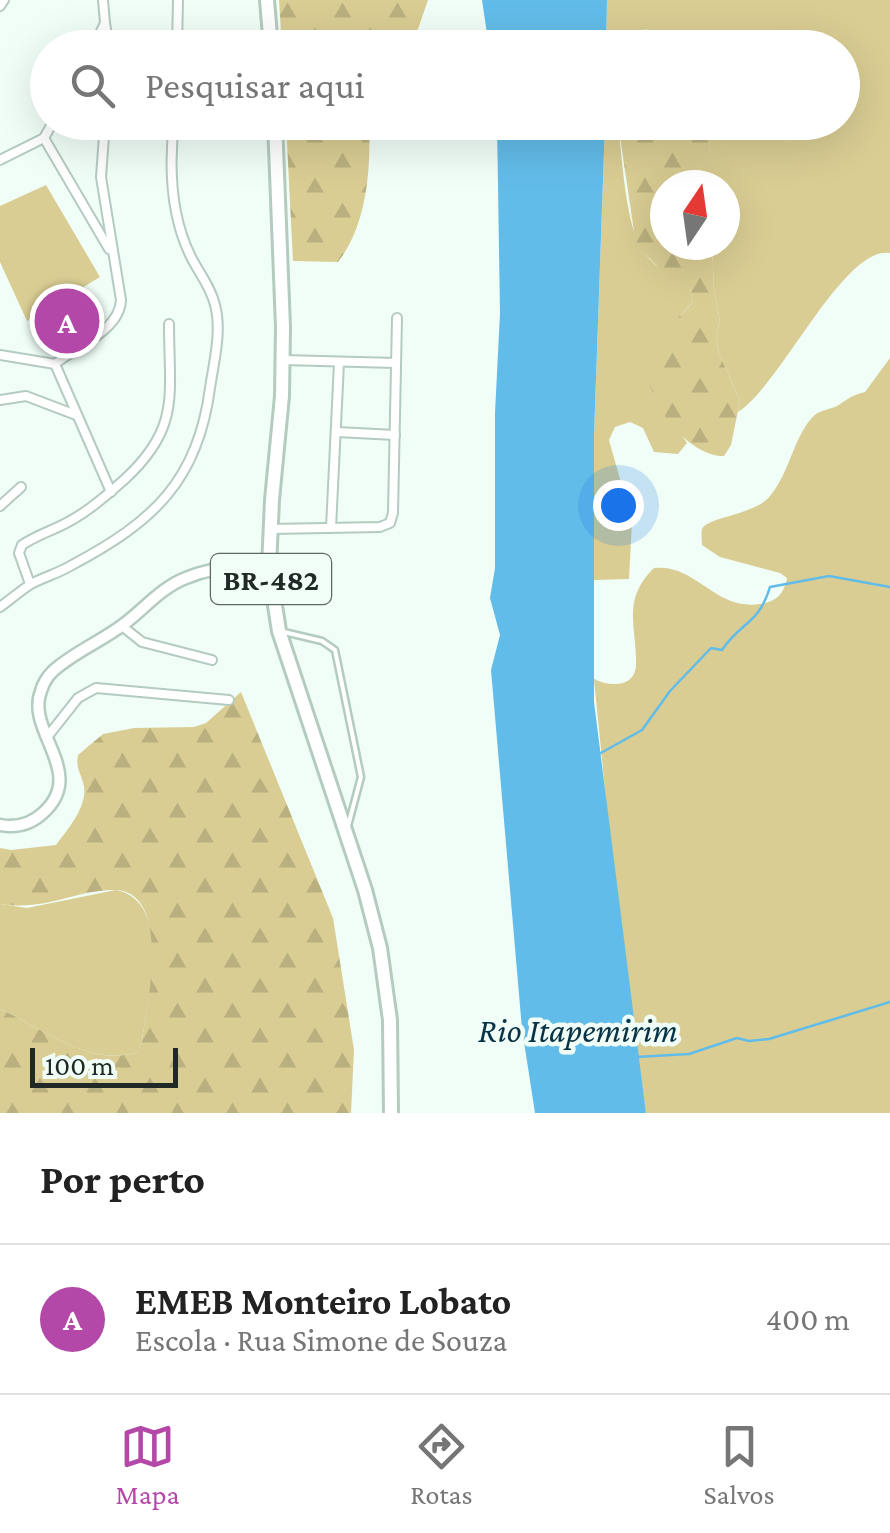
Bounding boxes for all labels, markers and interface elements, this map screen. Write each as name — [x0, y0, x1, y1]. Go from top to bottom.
search box — [30, 30, 860, 140]
icon: search — [65, 58, 120, 113]
text: Pesquisar aqui — [145, 64, 365, 106]
north arrow — [650, 170, 740, 260]
pin: A — [34, 284, 100, 358]
your location — [593, 480, 644, 531]
road number: BR-482 — [211, 554, 331, 604]
water label: Rio Itapemirim — [478, 1011, 678, 1050]
scale bar — [30, 1043, 178, 1088]
text: 100 m — [45, 1050, 114, 1081]
text: Por perto — [40, 1155, 205, 1202]
text: EMEB Monteiro Lobato — [135, 1280, 511, 1322]
text: A — [63, 1301, 82, 1337]
text: 400 m — [766, 1301, 850, 1337]
text: Escola · Rua Simone de Souza — [135, 1322, 507, 1358]
tab: Mapa — [116, 1419, 179, 1510]
tab: Rotas — [410, 1419, 473, 1510]
tab: Salvos — [704, 1419, 774, 1510]

